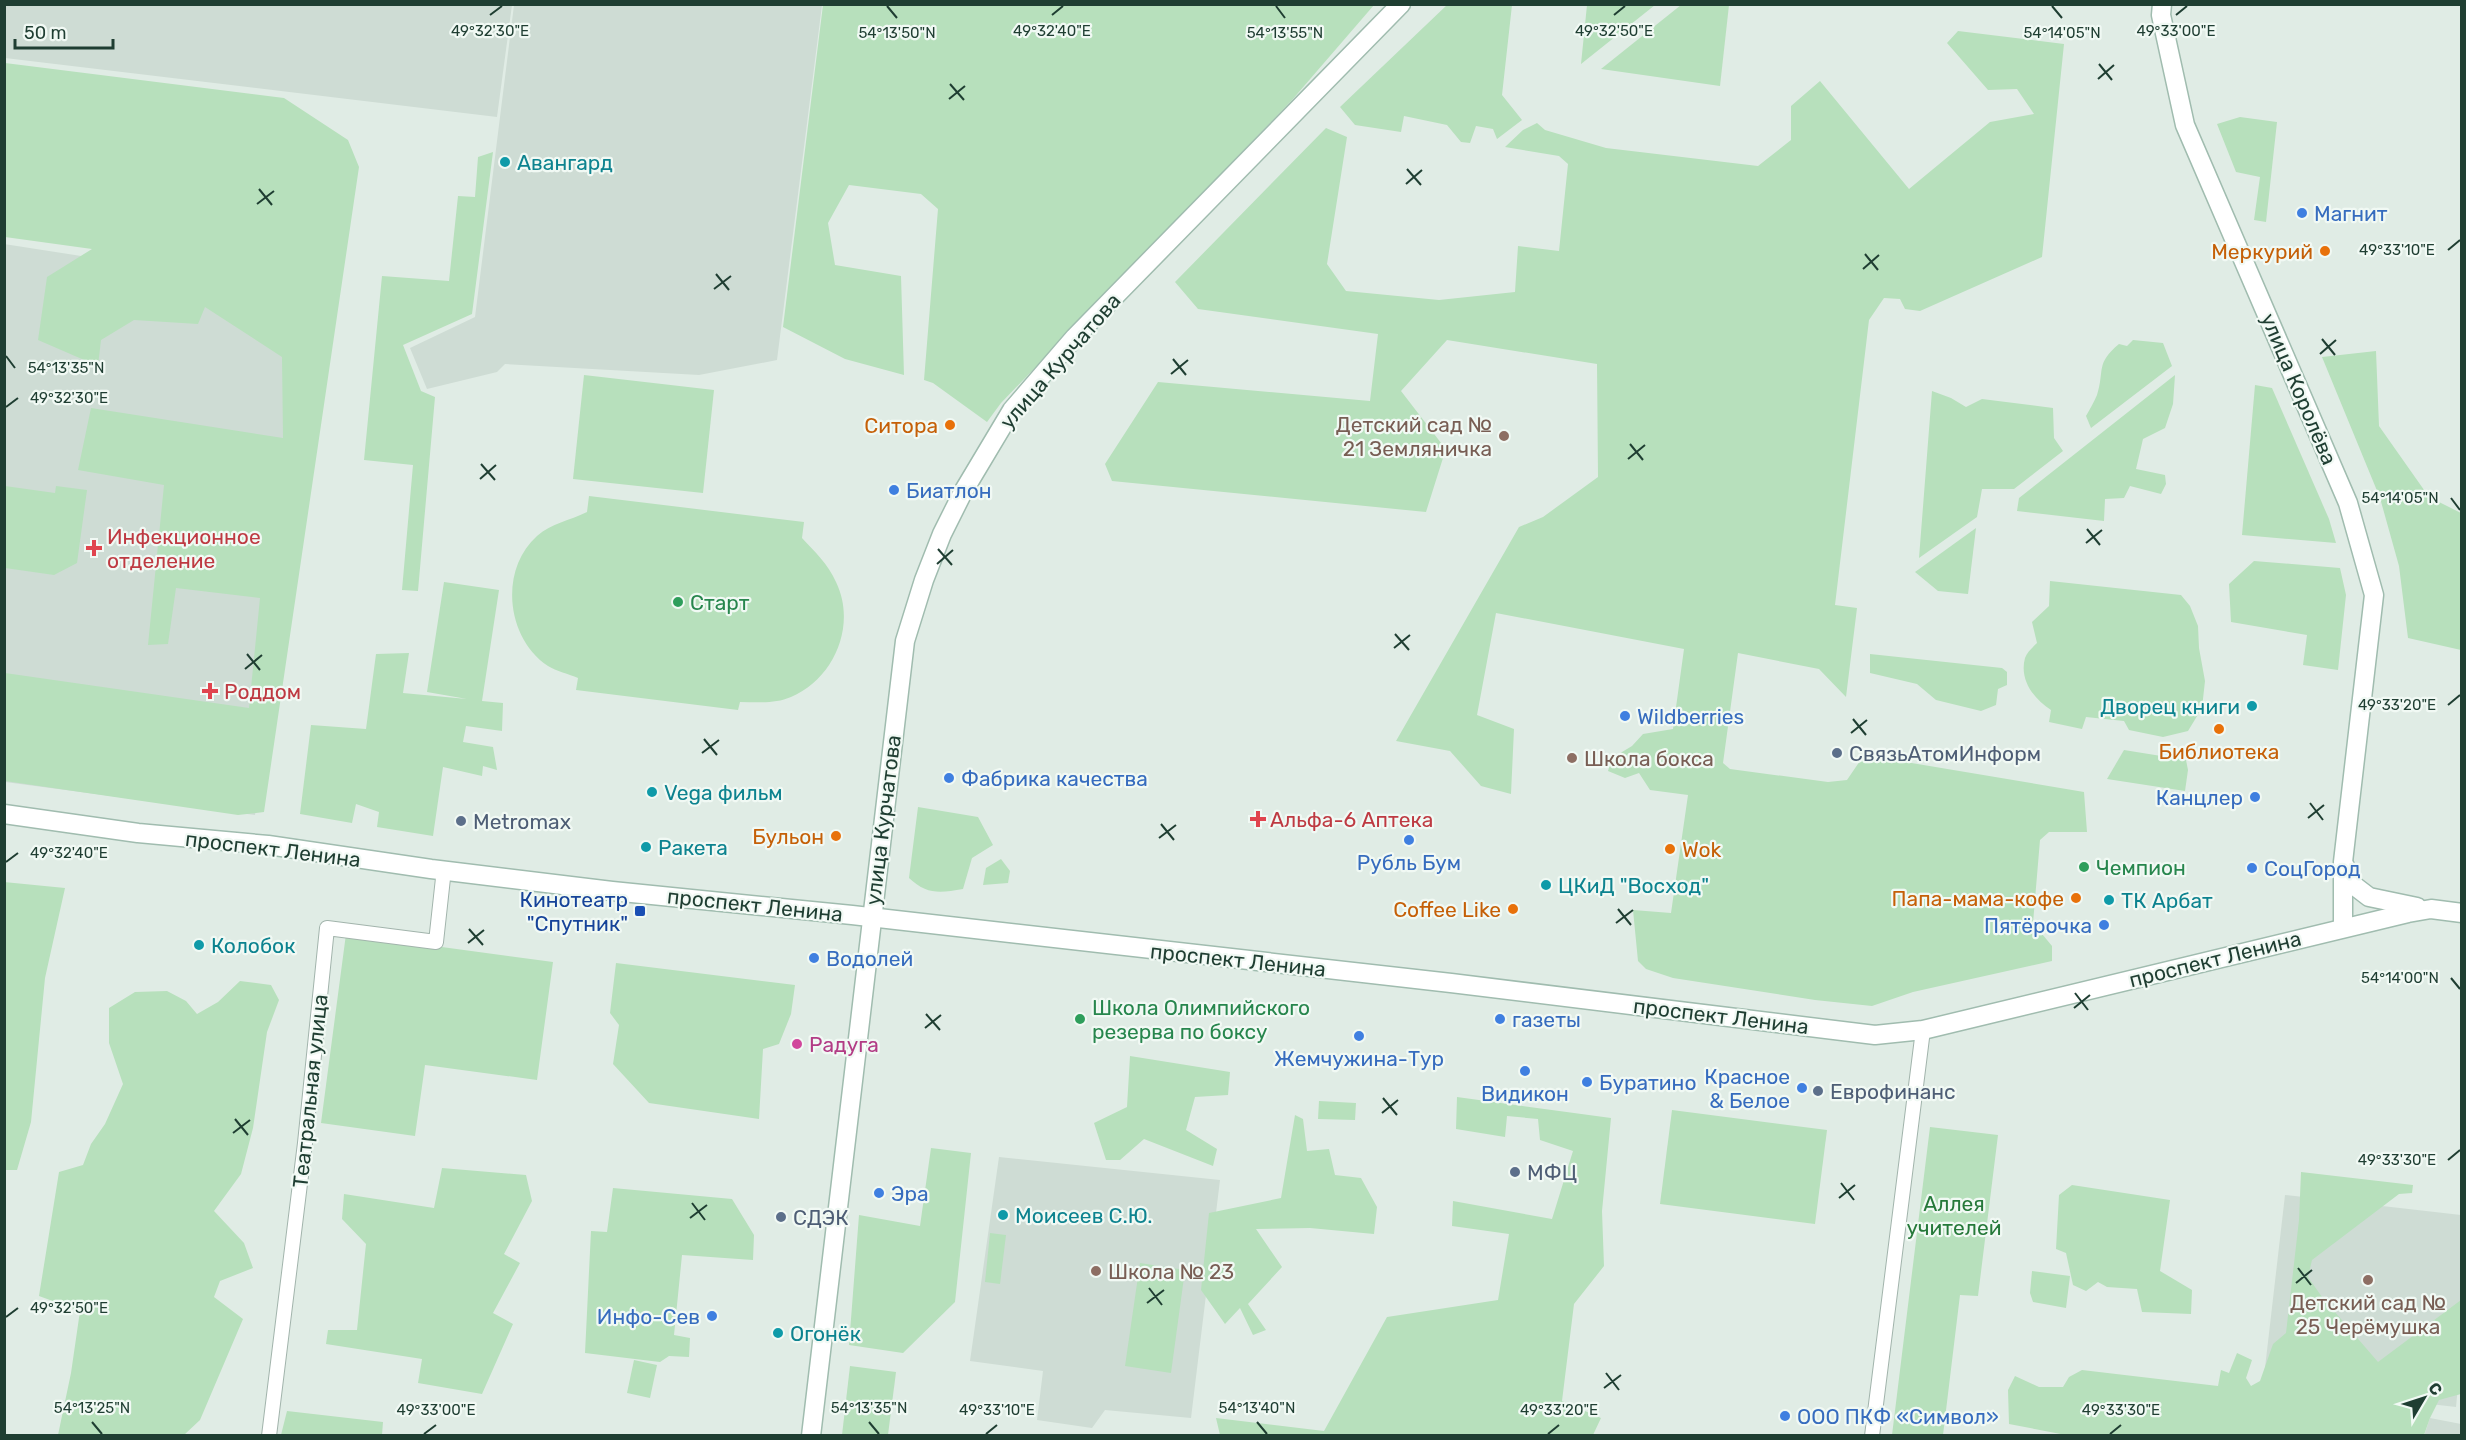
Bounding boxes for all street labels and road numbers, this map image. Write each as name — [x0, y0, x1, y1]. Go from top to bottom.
street label: улица Курчатова — [994, 288, 1126, 434]
street label: улица Королёва — [2256, 310, 2342, 468]
street label: улица Курчатова — [860, 733, 906, 907]
street label: проспект Ленина — [184, 826, 362, 872]
street label: проспект Ленина — [666, 883, 844, 927]
street label: проспект Ленина — [2126, 926, 2304, 992]
street label: проспект Ленина — [1149, 938, 1327, 982]
street label: Театральная улица — [287, 993, 333, 1189]
street label: проспект Ленина — [1632, 993, 1810, 1039]

